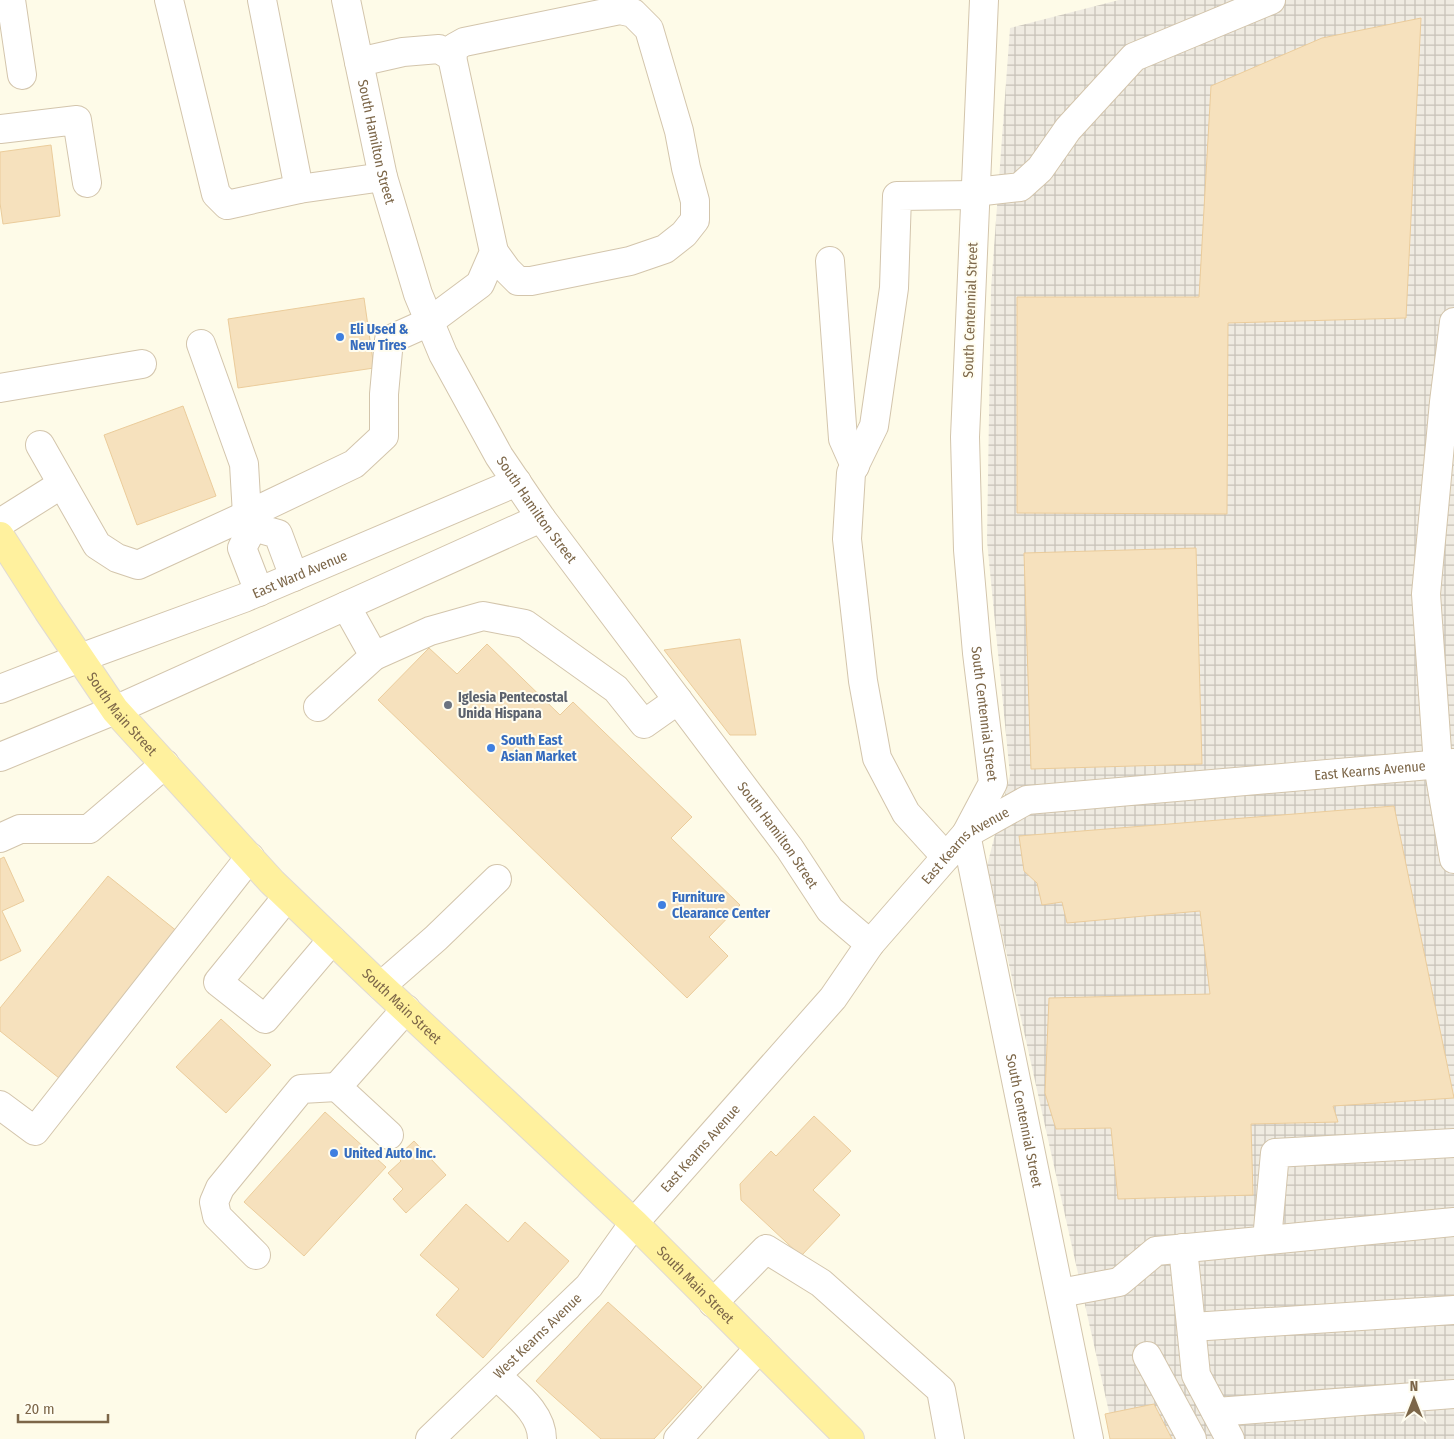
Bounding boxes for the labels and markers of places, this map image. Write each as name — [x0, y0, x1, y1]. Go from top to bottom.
place label: Eli Used & New Tires — [350, 321, 409, 354]
marker: Eli Used & New Tires — [334, 331, 346, 343]
place label: Iglesia Pentecostal Unida Hispana — [458, 689, 568, 722]
marker: Iglesia Pentecostal Unida Hispana — [442, 699, 454, 711]
place label: South East Asian Market — [500, 732, 578, 765]
marker: South East Asian Market — [485, 742, 497, 754]
place label: Furniture Clearance Center — [672, 889, 771, 922]
marker: Furniture Clearance Center — [656, 899, 668, 911]
place label: United Auto Inc. — [344, 1145, 436, 1162]
marker: United Auto Inc. — [328, 1147, 340, 1159]

